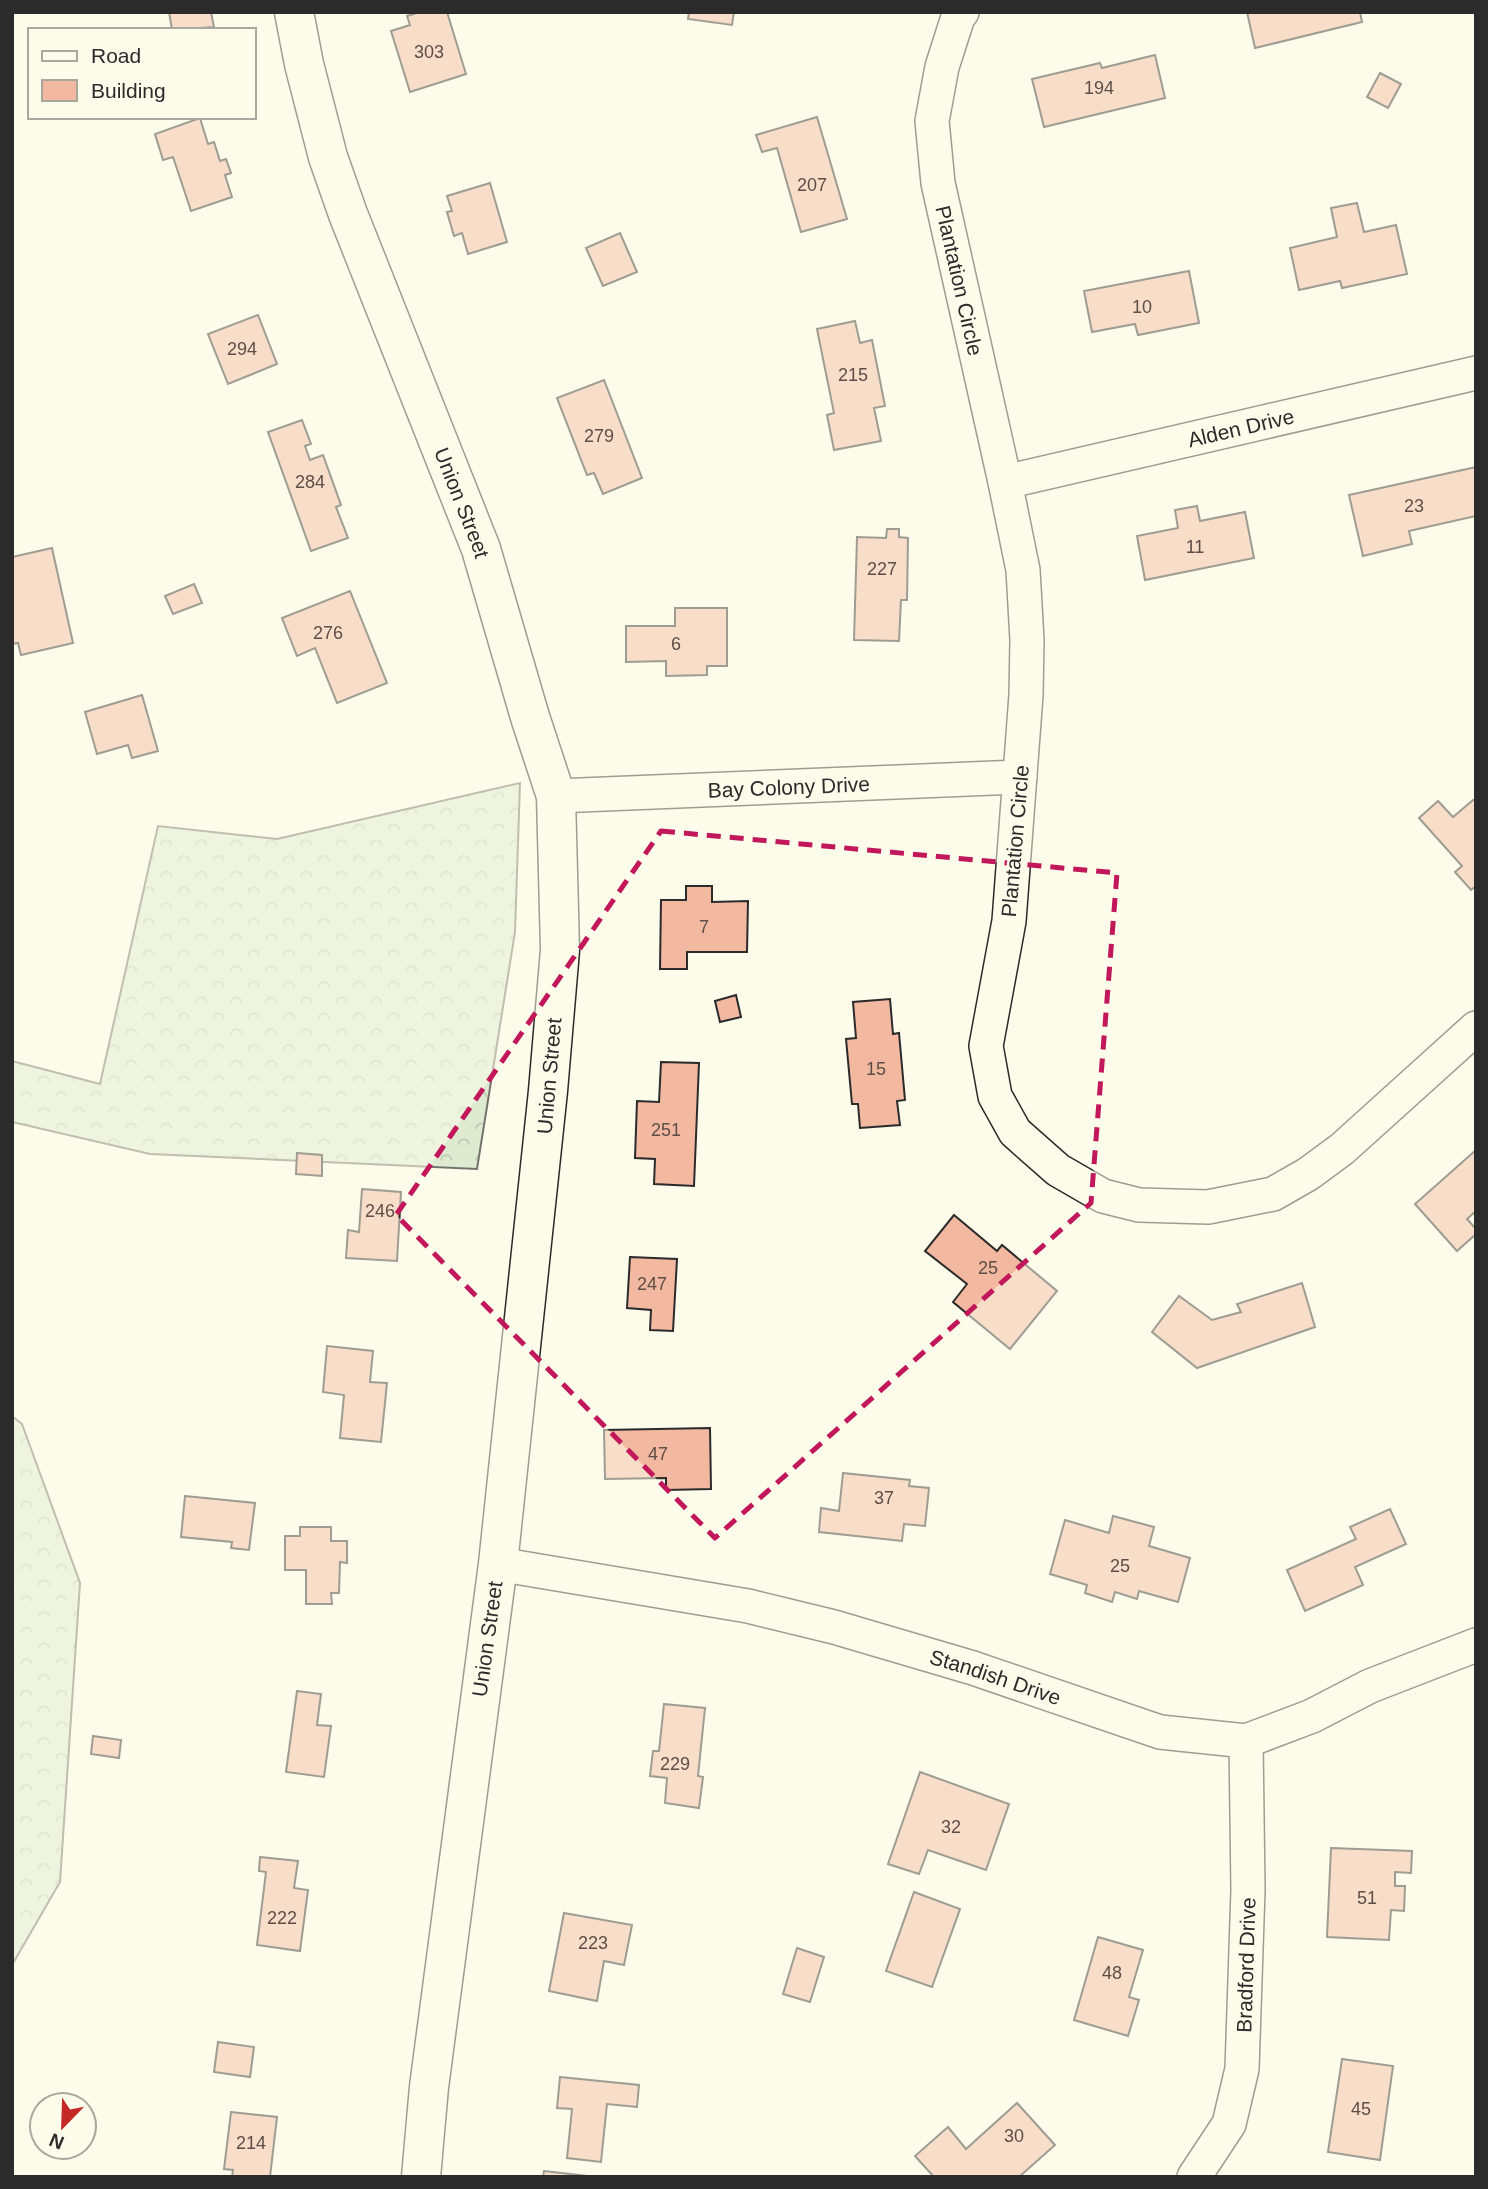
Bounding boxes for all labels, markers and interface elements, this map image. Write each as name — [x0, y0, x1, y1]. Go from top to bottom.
legend — [28, 28, 256, 119]
house number: 303 — [414, 42, 444, 62]
text: Road — [91, 44, 141, 67]
house number: 194 — [1084, 78, 1114, 98]
text: Building — [91, 79, 166, 102]
house number: 207 — [797, 175, 827, 195]
street label: Plantation Circle — [932, 203, 988, 358]
house number: 10 — [1132, 297, 1152, 317]
house number: 294 — [227, 339, 257, 359]
house number: 215 — [838, 365, 868, 385]
street label: Alden Drive — [1185, 404, 1296, 451]
house number: 279 — [584, 426, 614, 446]
street label: Union Street — [430, 444, 494, 561]
house number: 284 — [295, 472, 325, 492]
house number: 23 — [1404, 496, 1424, 516]
house number: 11 — [1186, 537, 1204, 557]
house number: 227 — [867, 559, 897, 579]
house number: 276 — [313, 623, 343, 643]
house number: 6 — [671, 634, 681, 654]
street label: Plantation Circle — [997, 764, 1033, 918]
street label: Bay Colony Drive — [707, 772, 870, 801]
house number: 7 — [699, 917, 709, 937]
street label: Union Street — [532, 1017, 566, 1135]
house number: 15 — [866, 1059, 886, 1079]
house number: 251 — [651, 1120, 681, 1140]
house number: 246 — [365, 1201, 395, 1221]
house number: 25 — [978, 1258, 998, 1278]
house number: 247 — [637, 1274, 667, 1294]
house number: 47 — [648, 1444, 668, 1464]
house number: 37 — [874, 1488, 894, 1508]
house number: 25 — [1110, 1556, 1130, 1576]
street label: Union Street — [467, 1579, 507, 1698]
street label: Standish Drive — [927, 1644, 1064, 1709]
house number: 229 — [660, 1754, 690, 1774]
house number: 32 — [941, 1817, 961, 1837]
house number: 51 — [1357, 1888, 1377, 1908]
street label: Bradford Drive — [1232, 1897, 1259, 2033]
house number: 222 — [267, 1908, 297, 1928]
house number: 223 — [578, 1933, 608, 1953]
house number: 48 — [1102, 1963, 1122, 1983]
north arrow — [28, 2091, 98, 2161]
house number: 45 — [1351, 2099, 1371, 2119]
house number: 30 — [1004, 2126, 1024, 2146]
text: N — [46, 2129, 67, 2154]
house number: 214 — [236, 2133, 266, 2153]

